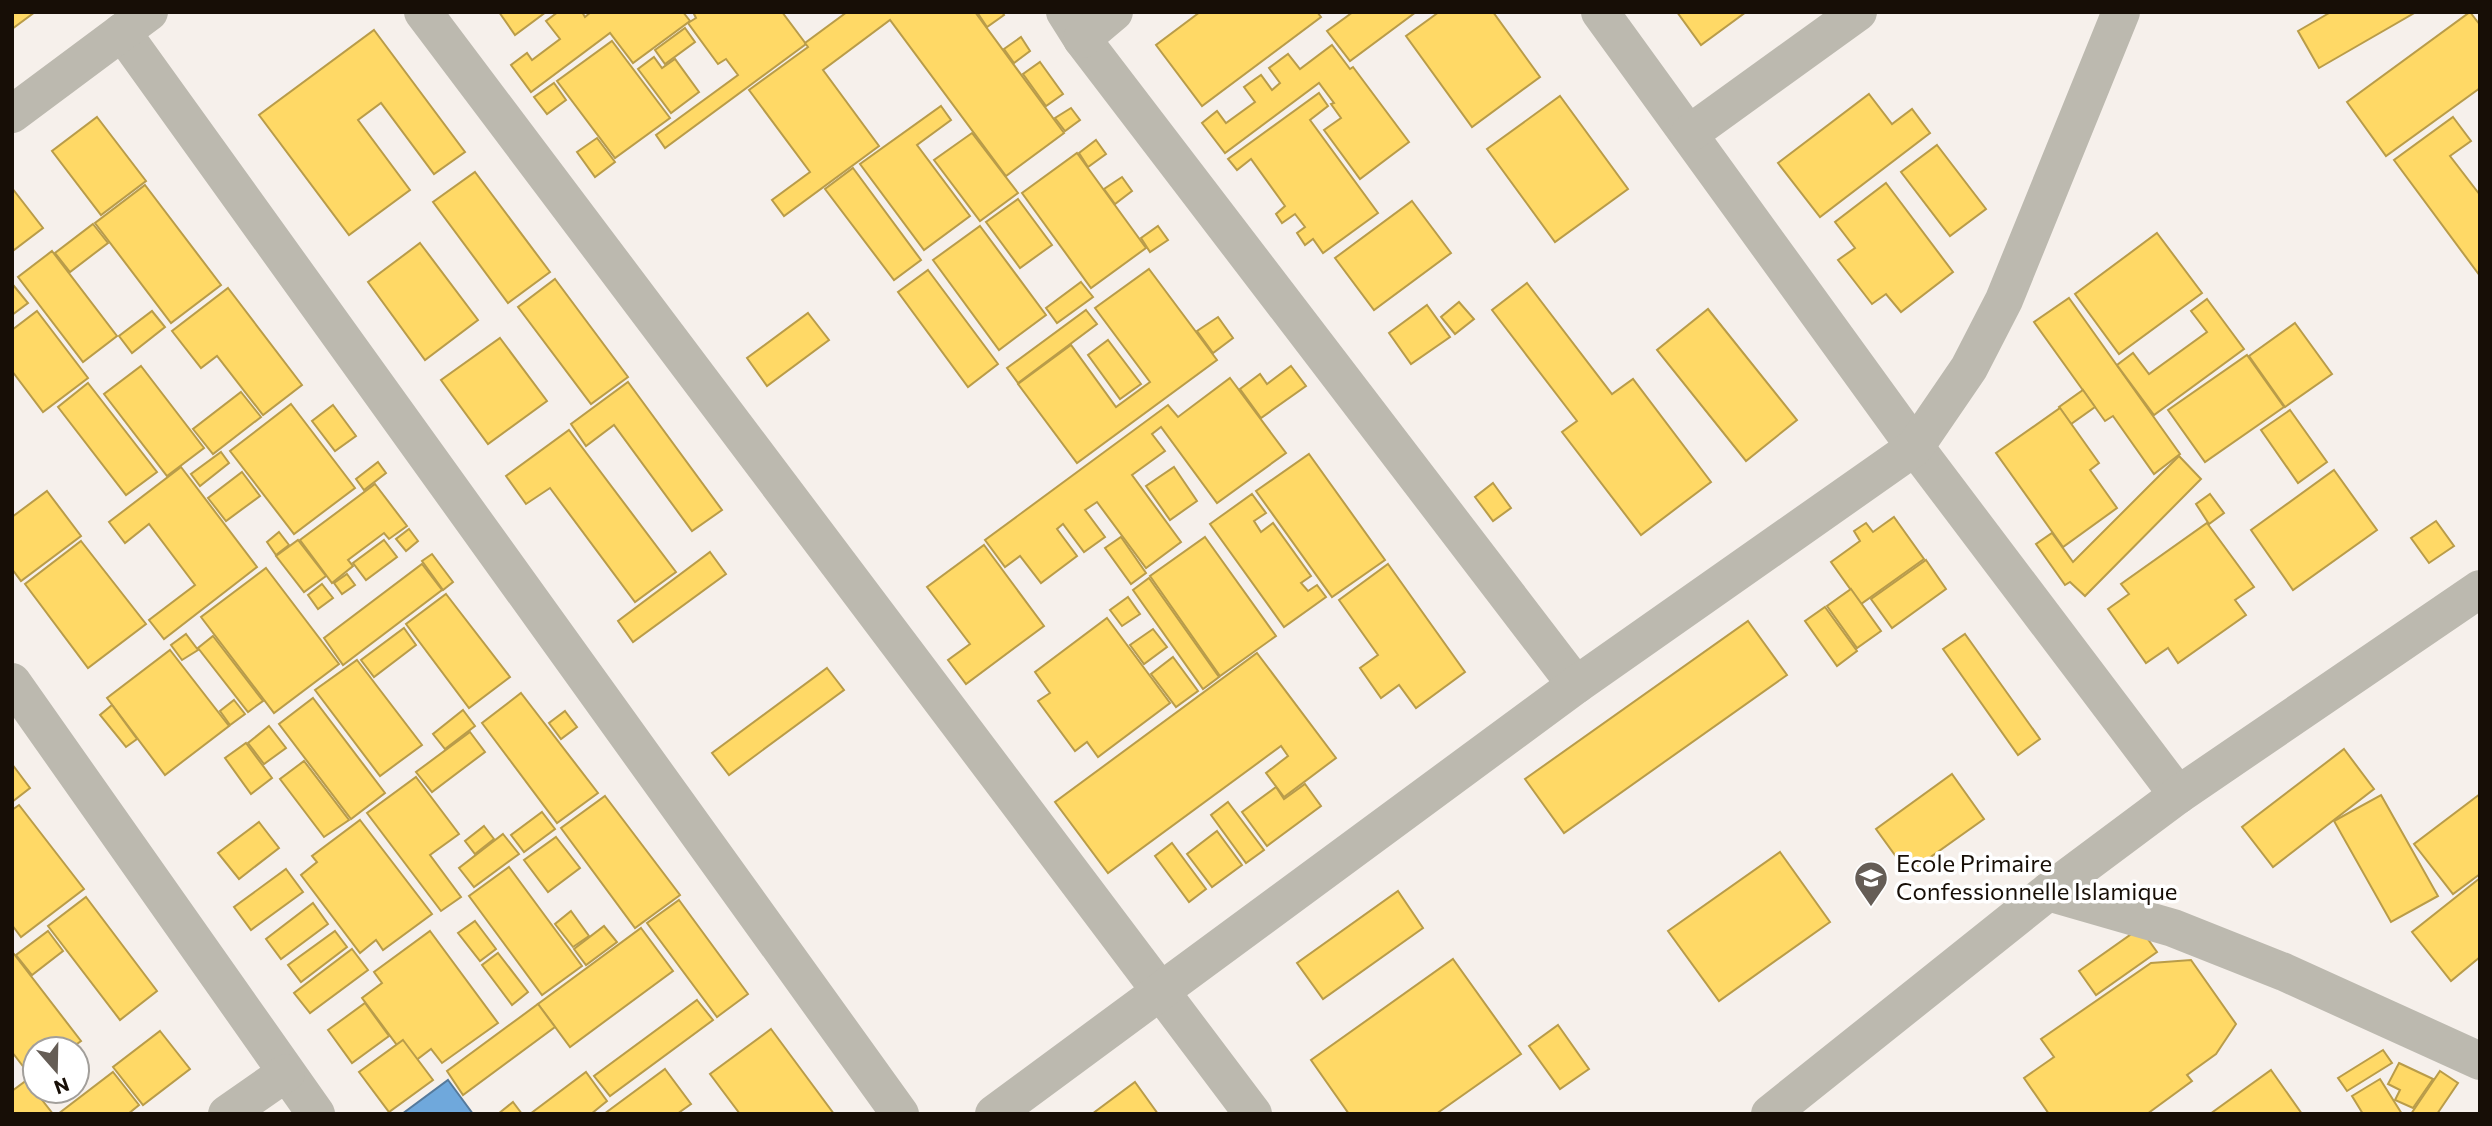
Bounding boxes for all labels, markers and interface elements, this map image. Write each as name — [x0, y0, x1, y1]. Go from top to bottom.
place label: Ecole Primaire Confessionnelle Islamique — [1896, 848, 2178, 905]
school or university icon: Ecole Primaire Confessionnelle Islamique — [1852, 859, 1890, 908]
north arrow — [21, 1035, 91, 1105]
text: N — [51, 1073, 73, 1100]

